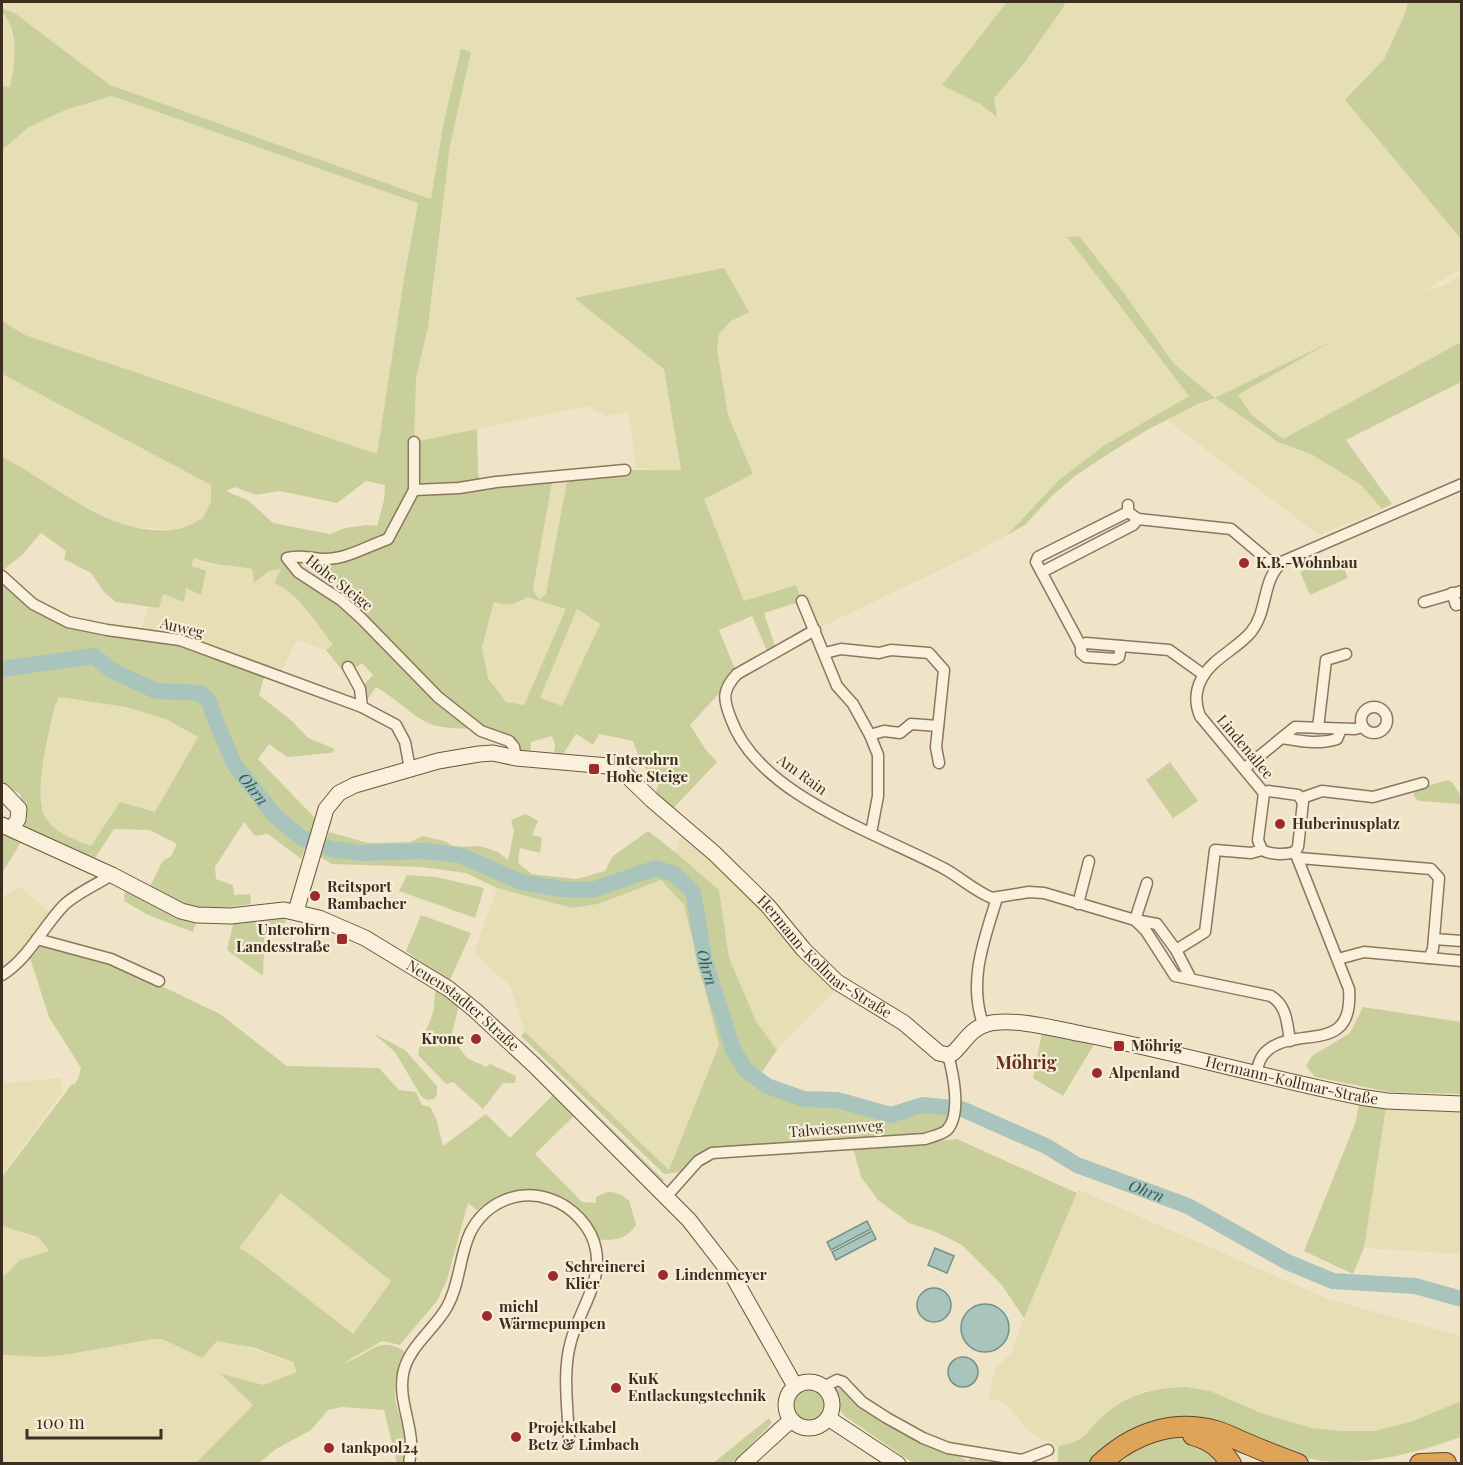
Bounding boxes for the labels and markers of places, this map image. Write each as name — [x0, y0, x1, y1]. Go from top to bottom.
place label: K.B.-Wohnbau — [1256, 552, 1358, 572]
marker: K.B.-Wohnbau — [1237, 556, 1251, 570]
place label: Unterohrn Hohe Steige — [606, 749, 689, 786]
marker: Unterohrn Hohe Steige — [587, 762, 601, 776]
place label: Huberinusplatz — [1292, 813, 1400, 833]
marker: Huberinusplatz — [1273, 817, 1287, 831]
place label: Reitsport Rambacher — [327, 876, 406, 913]
marker: Reitsport Rambacher — [308, 889, 322, 903]
place label: Unterohrn Landesstraße — [236, 919, 331, 956]
marker: Unterohrn Landesstraße — [335, 932, 349, 946]
place label: Krone — [421, 1028, 464, 1048]
marker: Krone — [469, 1032, 483, 1046]
place label: Möhrig — [1131, 1035, 1183, 1055]
marker: Möhrig — [1112, 1039, 1126, 1053]
place label: Alpenland — [1108, 1062, 1180, 1082]
marker: Alpenland — [1090, 1066, 1104, 1080]
place label: Schreinerei Klier — [565, 1256, 645, 1293]
place label: Lindenmeyer — [675, 1264, 767, 1284]
marker: Lindenmeyer — [656, 1268, 670, 1282]
marker: Schreinerei Klier — [546, 1269, 560, 1283]
place label: michl Wärmepumpen — [498, 1296, 607, 1333]
marker: michl Wärmepumpen — [480, 1309, 494, 1323]
place label: KuK Entlackungstechnik — [628, 1368, 766, 1405]
marker: KuK Entlackungstechnik — [609, 1381, 623, 1395]
place label: Projektkabel Betz & Limbach — [528, 1417, 639, 1454]
marker: Projektkabel Betz & Limbach — [509, 1430, 523, 1444]
place label: tankpool24 — [340, 1437, 418, 1457]
marker: tankpool24 — [322, 1441, 336, 1455]

